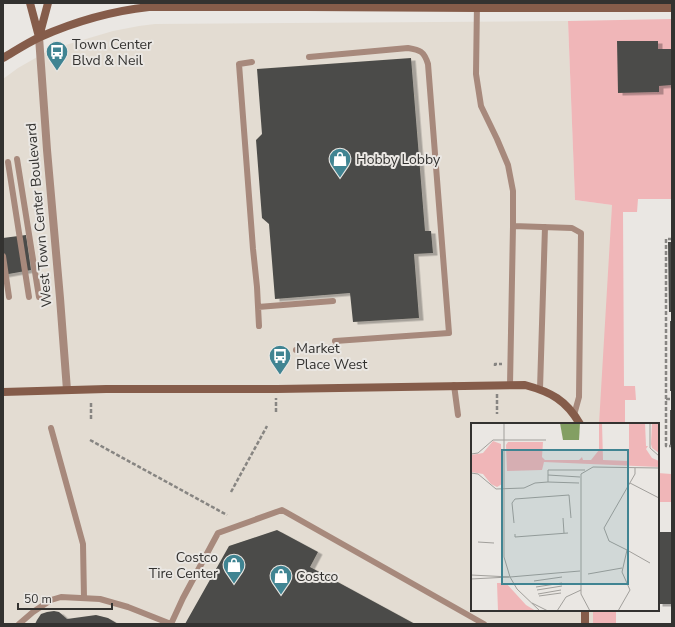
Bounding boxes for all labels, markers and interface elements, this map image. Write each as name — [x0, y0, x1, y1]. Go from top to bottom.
place label: Town Center Blvd & Neil — [72, 35, 152, 70]
bus stop icon: Town Center Blvd & Neil — [44, 39, 70, 72]
street label: West Town Center Boulevard — [21, 122, 57, 308]
shop icon: Hobby Lobby — [327, 146, 353, 179]
place label: Hobby Lobby — [356, 150, 441, 169]
place label: Market Place West — [296, 339, 368, 374]
bus stop icon: Market Place West — [267, 343, 293, 376]
inset map — [471, 423, 659, 611]
place label: Costco Tire Center — [149, 548, 218, 583]
shop icon: Costco Tire Center — [221, 552, 247, 585]
shop icon: Costco — [268, 563, 294, 596]
place label: Costco — [296, 567, 339, 586]
scale bar — [18, 585, 112, 611]
text: 50 m — [24, 591, 52, 607]

